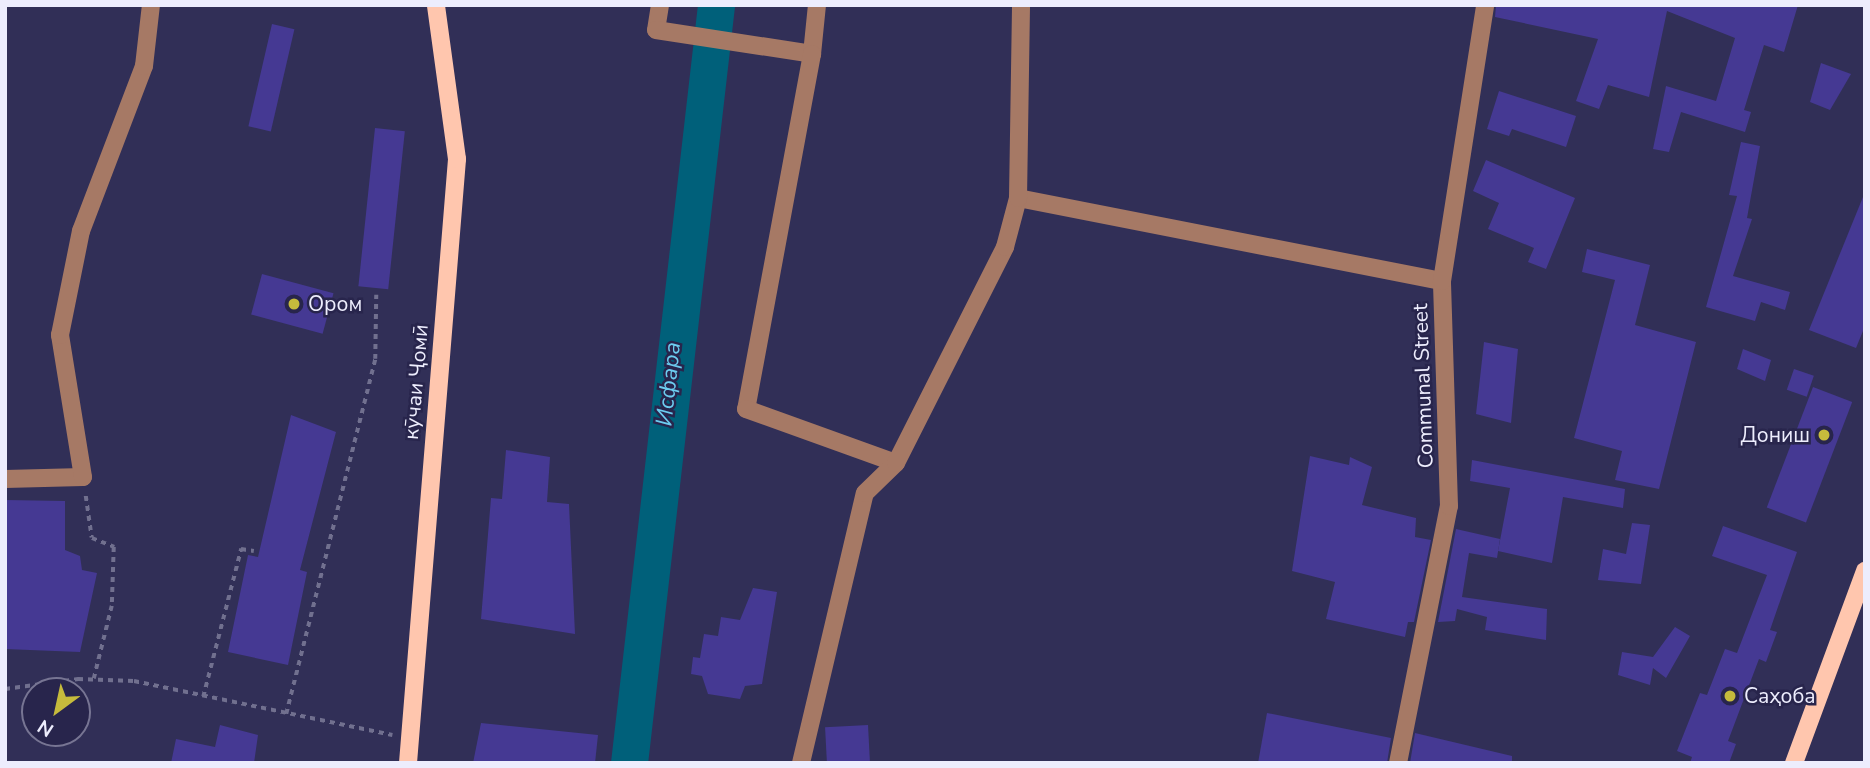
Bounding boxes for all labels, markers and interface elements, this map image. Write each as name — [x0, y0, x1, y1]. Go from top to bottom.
place label: Ором — [308, 291, 362, 317]
marker: Ором — [286, 296, 302, 312]
street label: Communal Street — [1408, 303, 1438, 469]
street label: кӯчаи Ҷомӣ — [398, 323, 434, 441]
water label: Исфара — [651, 340, 687, 428]
place label: Дониш — [1740, 422, 1810, 448]
marker: Дониш — [1816, 427, 1832, 443]
north arrow — [21, 677, 91, 747]
place label: Саҳоба — [1744, 683, 1816, 709]
marker: Саҳоба — [1722, 688, 1738, 704]
text: N — [33, 713, 59, 743]

